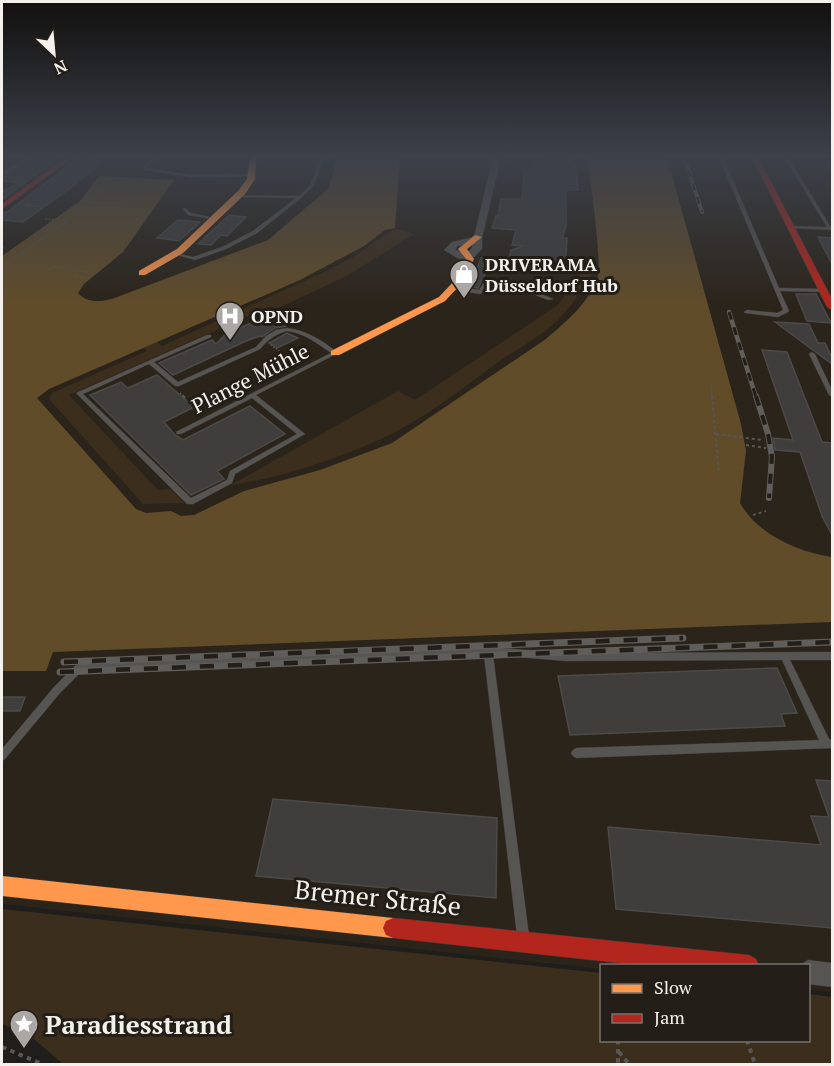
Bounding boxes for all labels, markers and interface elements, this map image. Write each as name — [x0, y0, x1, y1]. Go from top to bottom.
north arrow — [24, 24, 84, 84]
text: N — [50, 55, 71, 80]
place label: DRIVERAMA Düsseldorf Hub — [485, 252, 618, 297]
shop icon: DRIVERAMA Düsseldorf Hub — [448, 258, 480, 300]
hospital icon: OPND — [214, 300, 246, 342]
place label: OPND — [251, 304, 303, 328]
street label: Plange Mühle — [187, 336, 313, 420]
street label: Bremer Straße — [293, 871, 463, 923]
legend — [600, 964, 810, 1042]
text: Slow — [654, 975, 693, 999]
text: Jam — [654, 1005, 685, 1029]
place label: Paradiesstrand — [45, 1007, 232, 1041]
place icon: Paradiesstrand — [8, 1008, 40, 1050]

